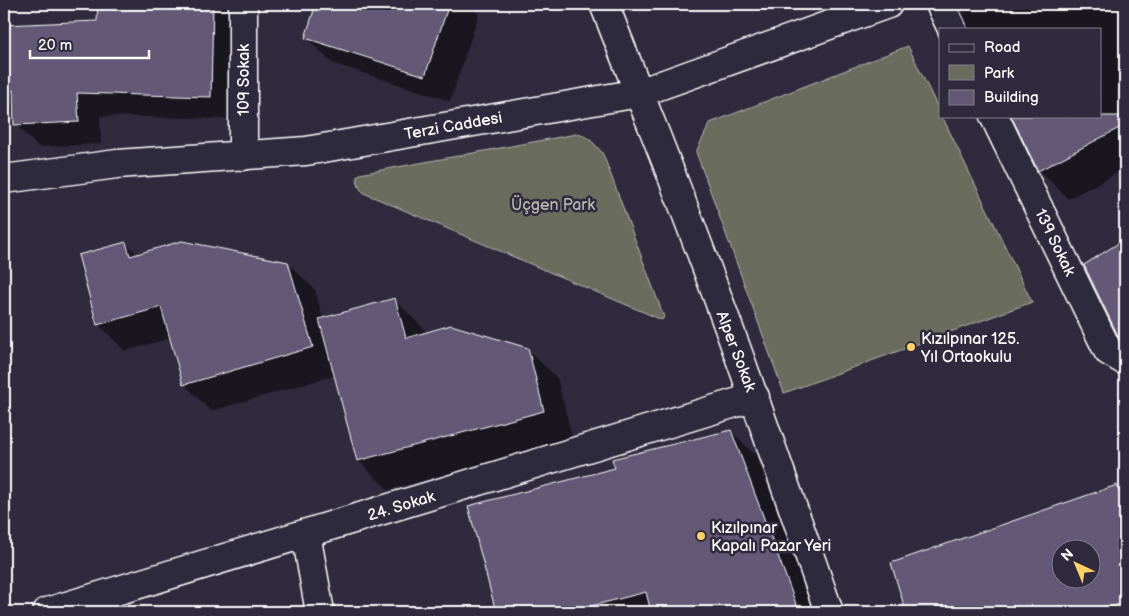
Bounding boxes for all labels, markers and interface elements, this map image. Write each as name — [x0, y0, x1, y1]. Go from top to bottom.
scale bar — [30, 28, 149, 60]
legend — [939, 28, 1102, 118]
text: 20 m — [38, 36, 72, 55]
text: Road — [984, 38, 1020, 57]
street label: 109 Sokak — [235, 44, 254, 116]
text: Park — [984, 64, 1015, 83]
text: Building — [984, 88, 1039, 107]
street label: Terzi Caddesi — [403, 109, 504, 144]
park label: Üçgen Park — [511, 194, 595, 215]
street label: 139 Sokak — [1030, 206, 1079, 280]
street label: Alper Sokak — [711, 308, 760, 395]
place label: Kızılpınar 125. Yıl Ortaokulu — [920, 330, 1019, 367]
marker: Kızılpınar 125. Yıl Ortaokulu — [905, 341, 917, 353]
street label: 24. Sokak — [366, 487, 438, 526]
place label: Kızılpınar Kapalı Pazar Yeri — [711, 519, 831, 556]
marker: Kızılpınar Kapalı Pazar Yeri — [695, 530, 707, 542]
north arrow — [1052, 538, 1102, 588]
text: N — [1058, 545, 1077, 565]

